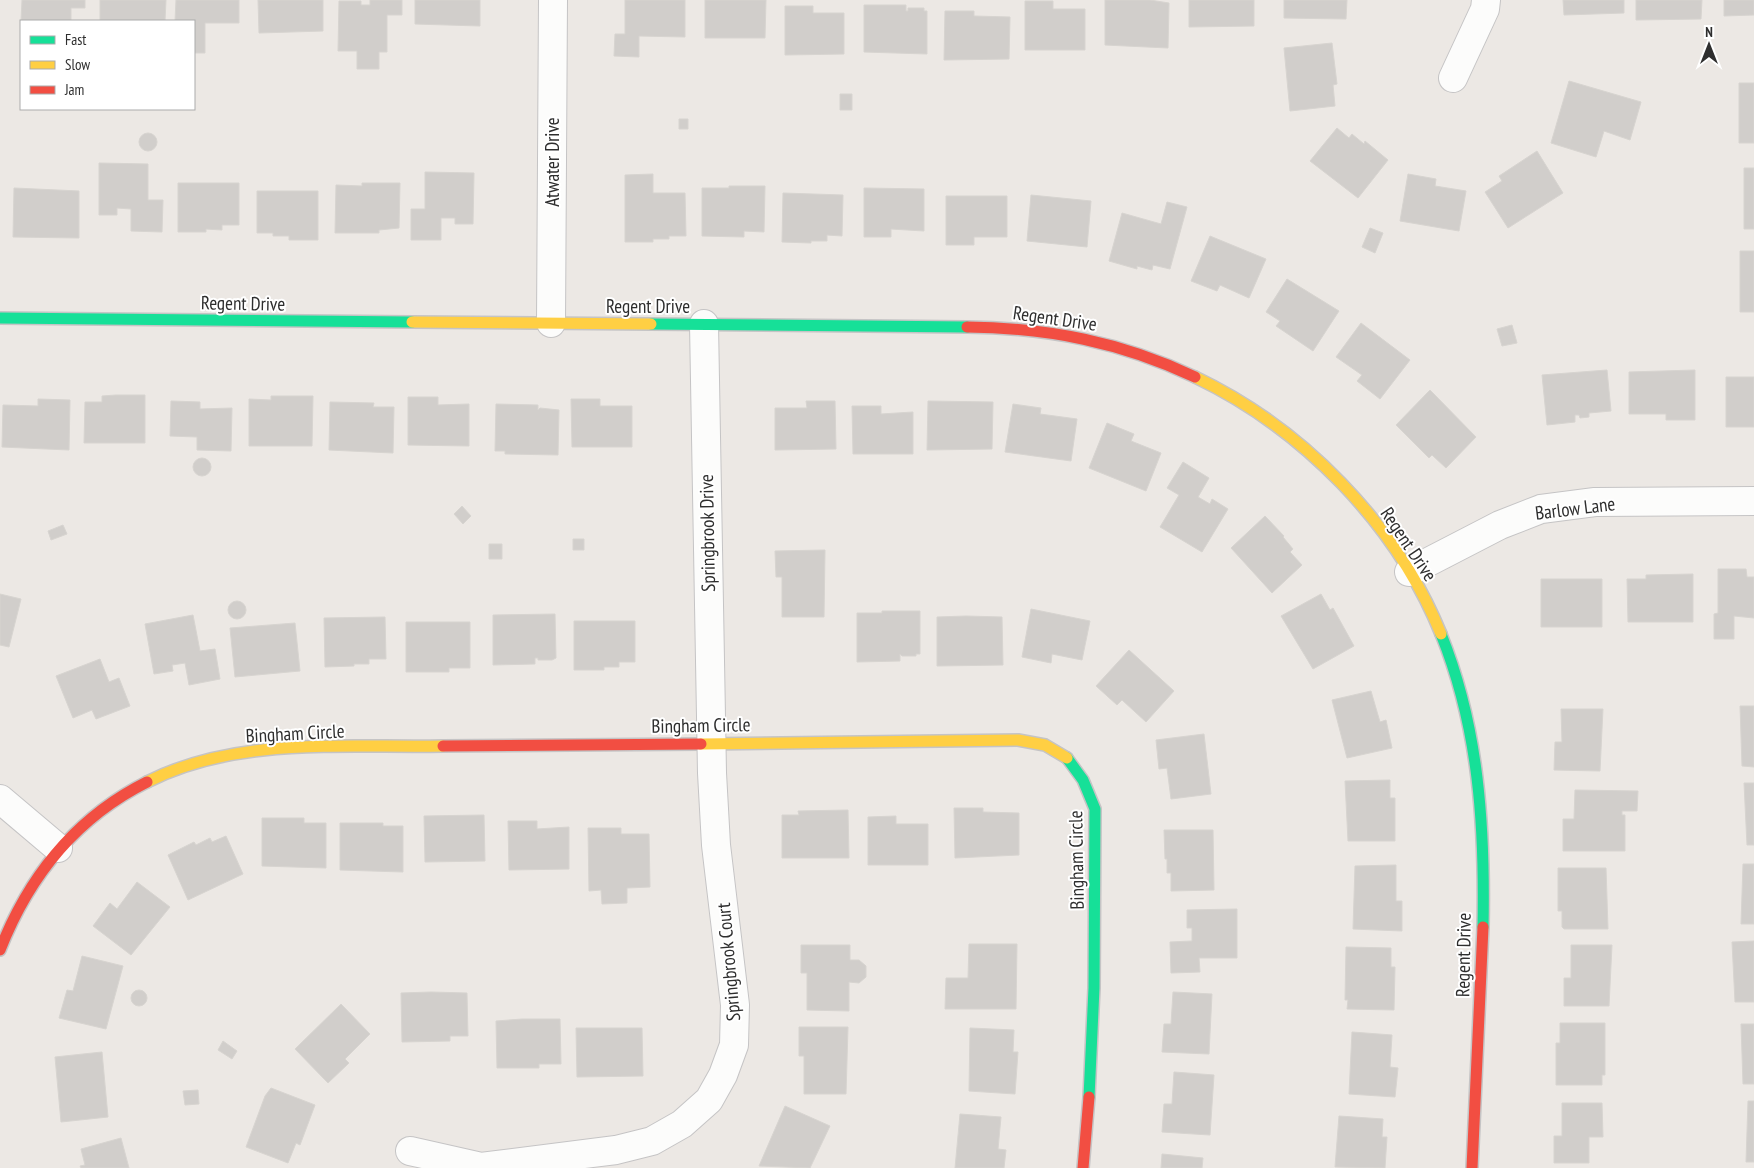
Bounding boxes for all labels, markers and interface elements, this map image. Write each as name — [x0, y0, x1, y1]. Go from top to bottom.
legend — [20, 20, 195, 110]
north arrow — [1684, 20, 1734, 70]
text: N — [1705, 23, 1713, 41]
text: Fast — [65, 30, 86, 49]
text: Slow — [65, 55, 90, 74]
text: Jam — [64, 80, 84, 99]
street label: Atwater Drive — [540, 117, 564, 207]
street label: Regent Drive — [201, 290, 285, 316]
street label: Regent Drive — [606, 294, 690, 318]
street label: Regent Drive — [1012, 300, 1099, 336]
street label: Springbrook Drive — [694, 474, 720, 592]
street label: Barlow Lane — [1534, 491, 1617, 525]
street label: Regent Drive — [1375, 502, 1443, 586]
street label: Bingham Circle — [651, 712, 751, 738]
street label: Bingham Circle — [245, 718, 345, 748]
street label: Bingham Circle — [1063, 810, 1089, 910]
street label: Springbrook Court — [711, 901, 745, 1022]
street label: Regent Drive — [1450, 913, 1476, 997]

